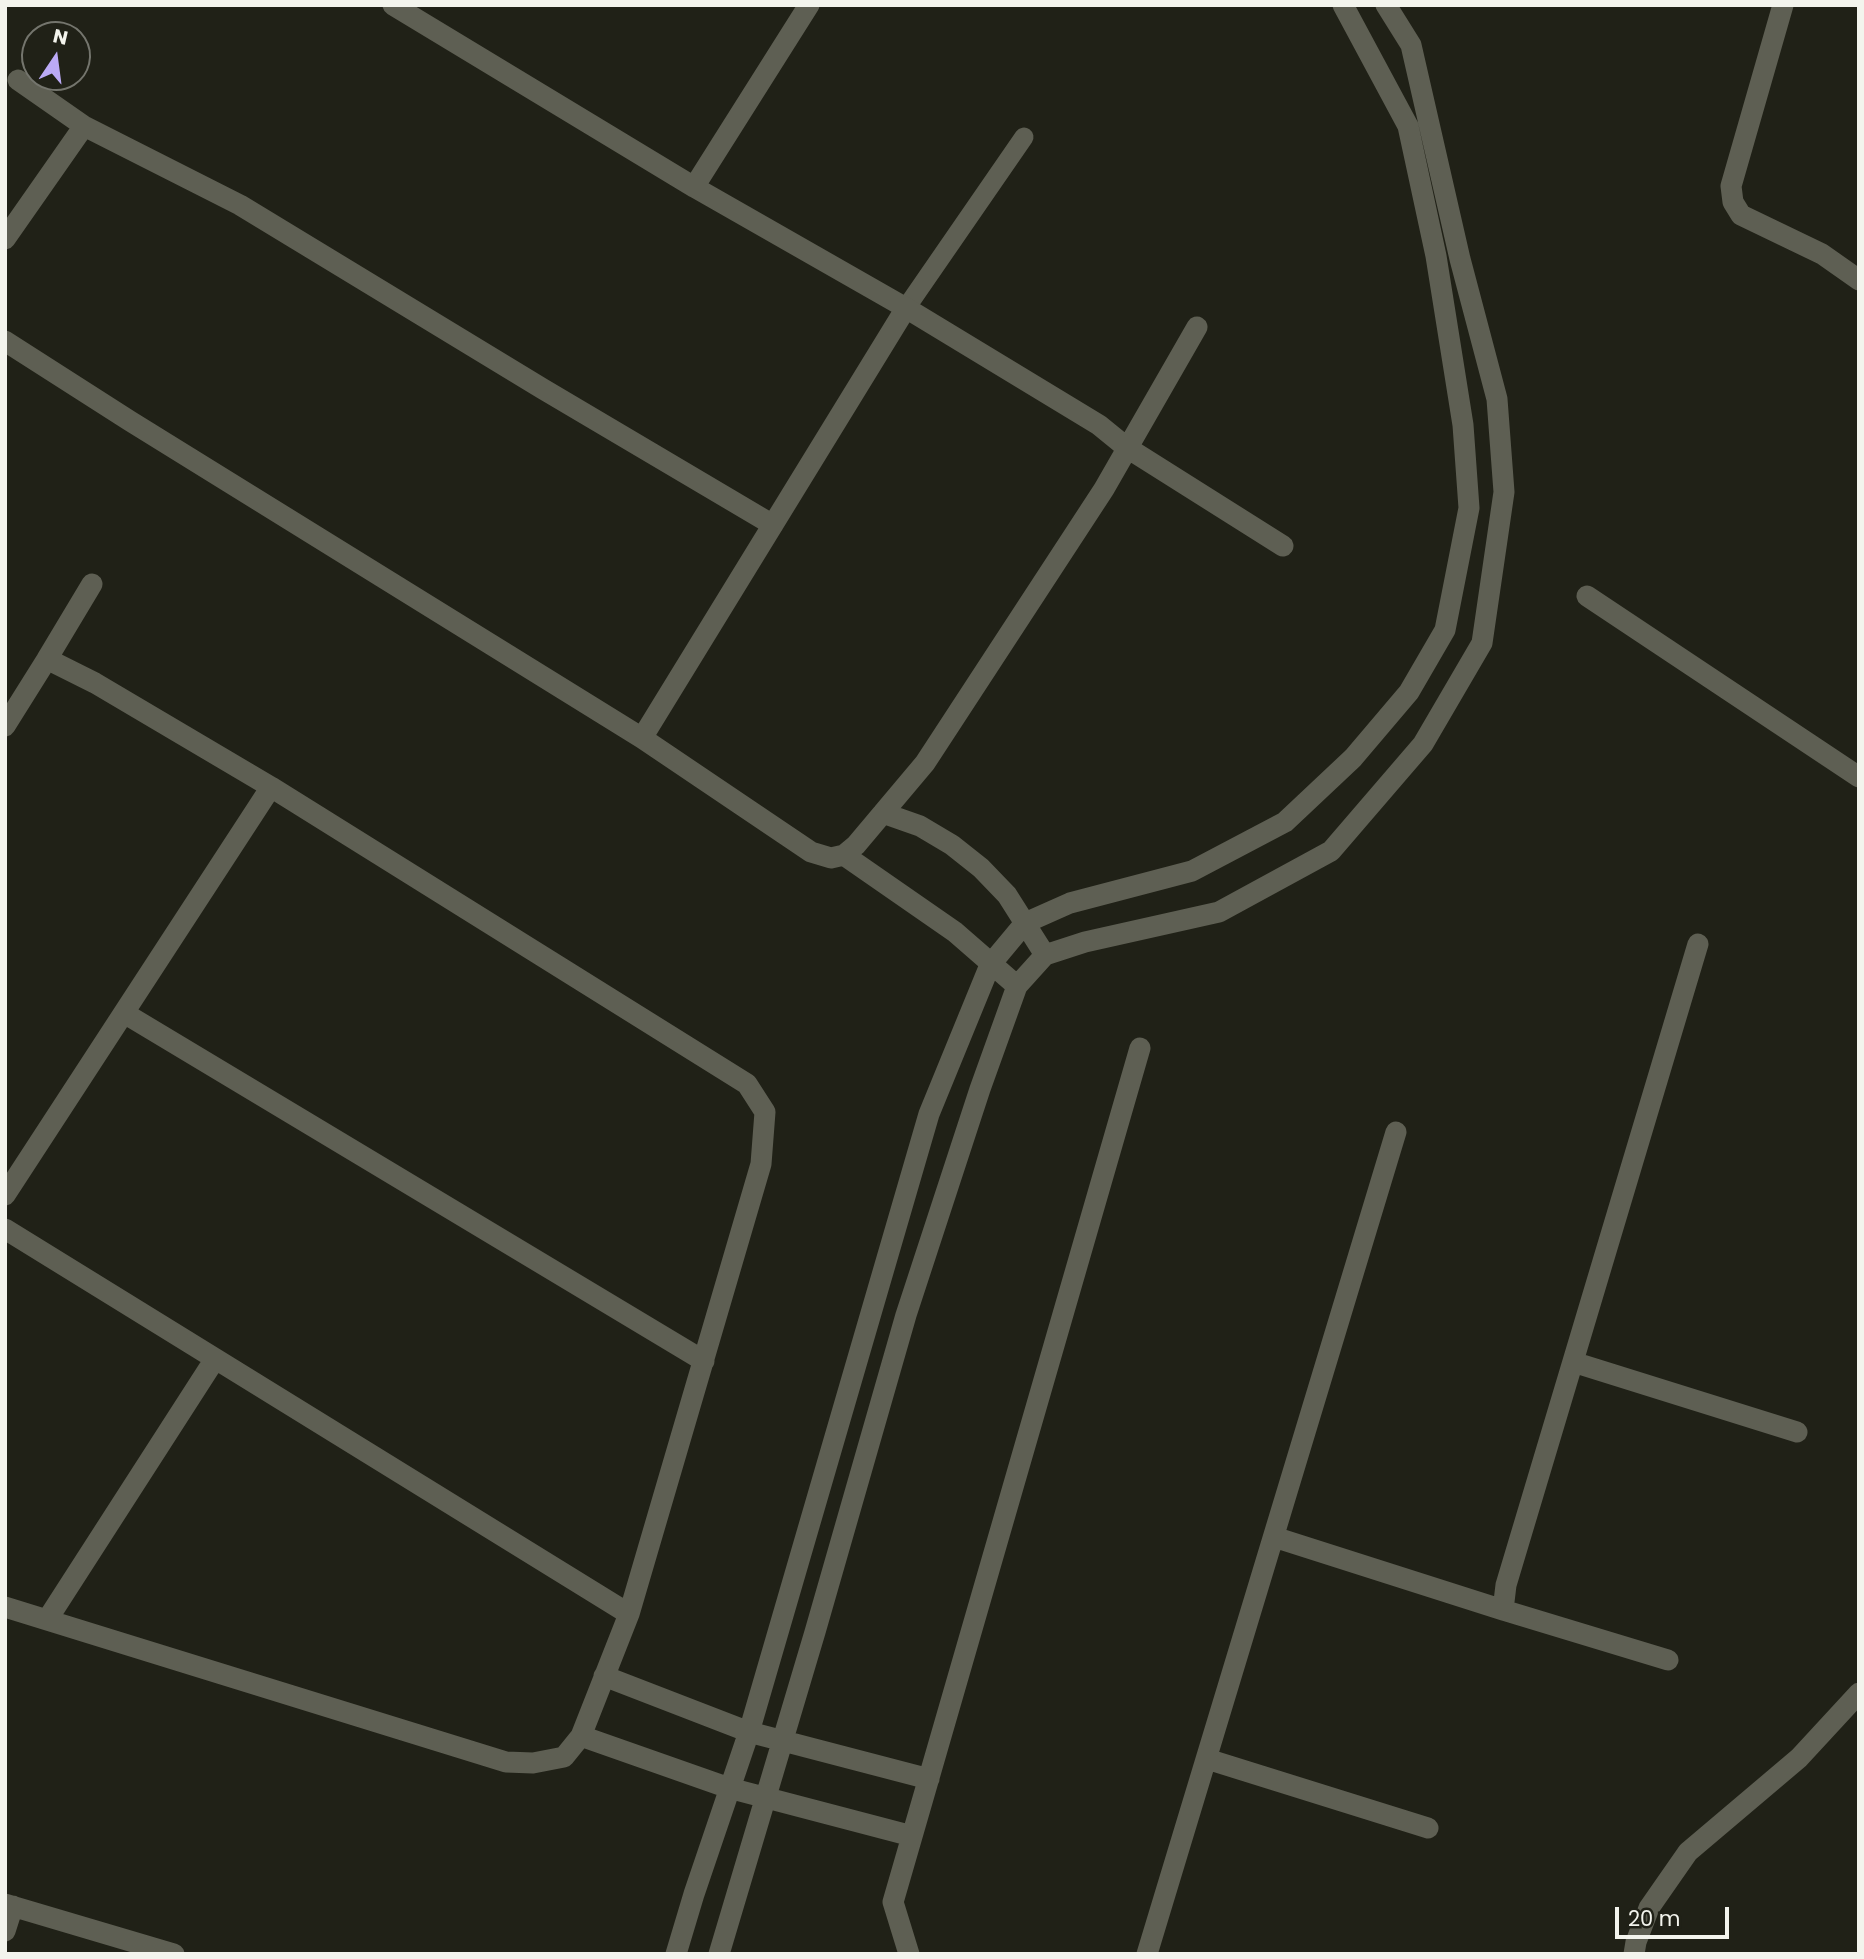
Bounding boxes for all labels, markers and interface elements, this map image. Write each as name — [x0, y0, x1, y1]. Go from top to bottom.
north arrow — [21, 21, 91, 91]
text: N — [50, 22, 70, 52]
scale bar — [1619, 1892, 1733, 1936]
text: 20 m — [1628, 1904, 1681, 1933]

